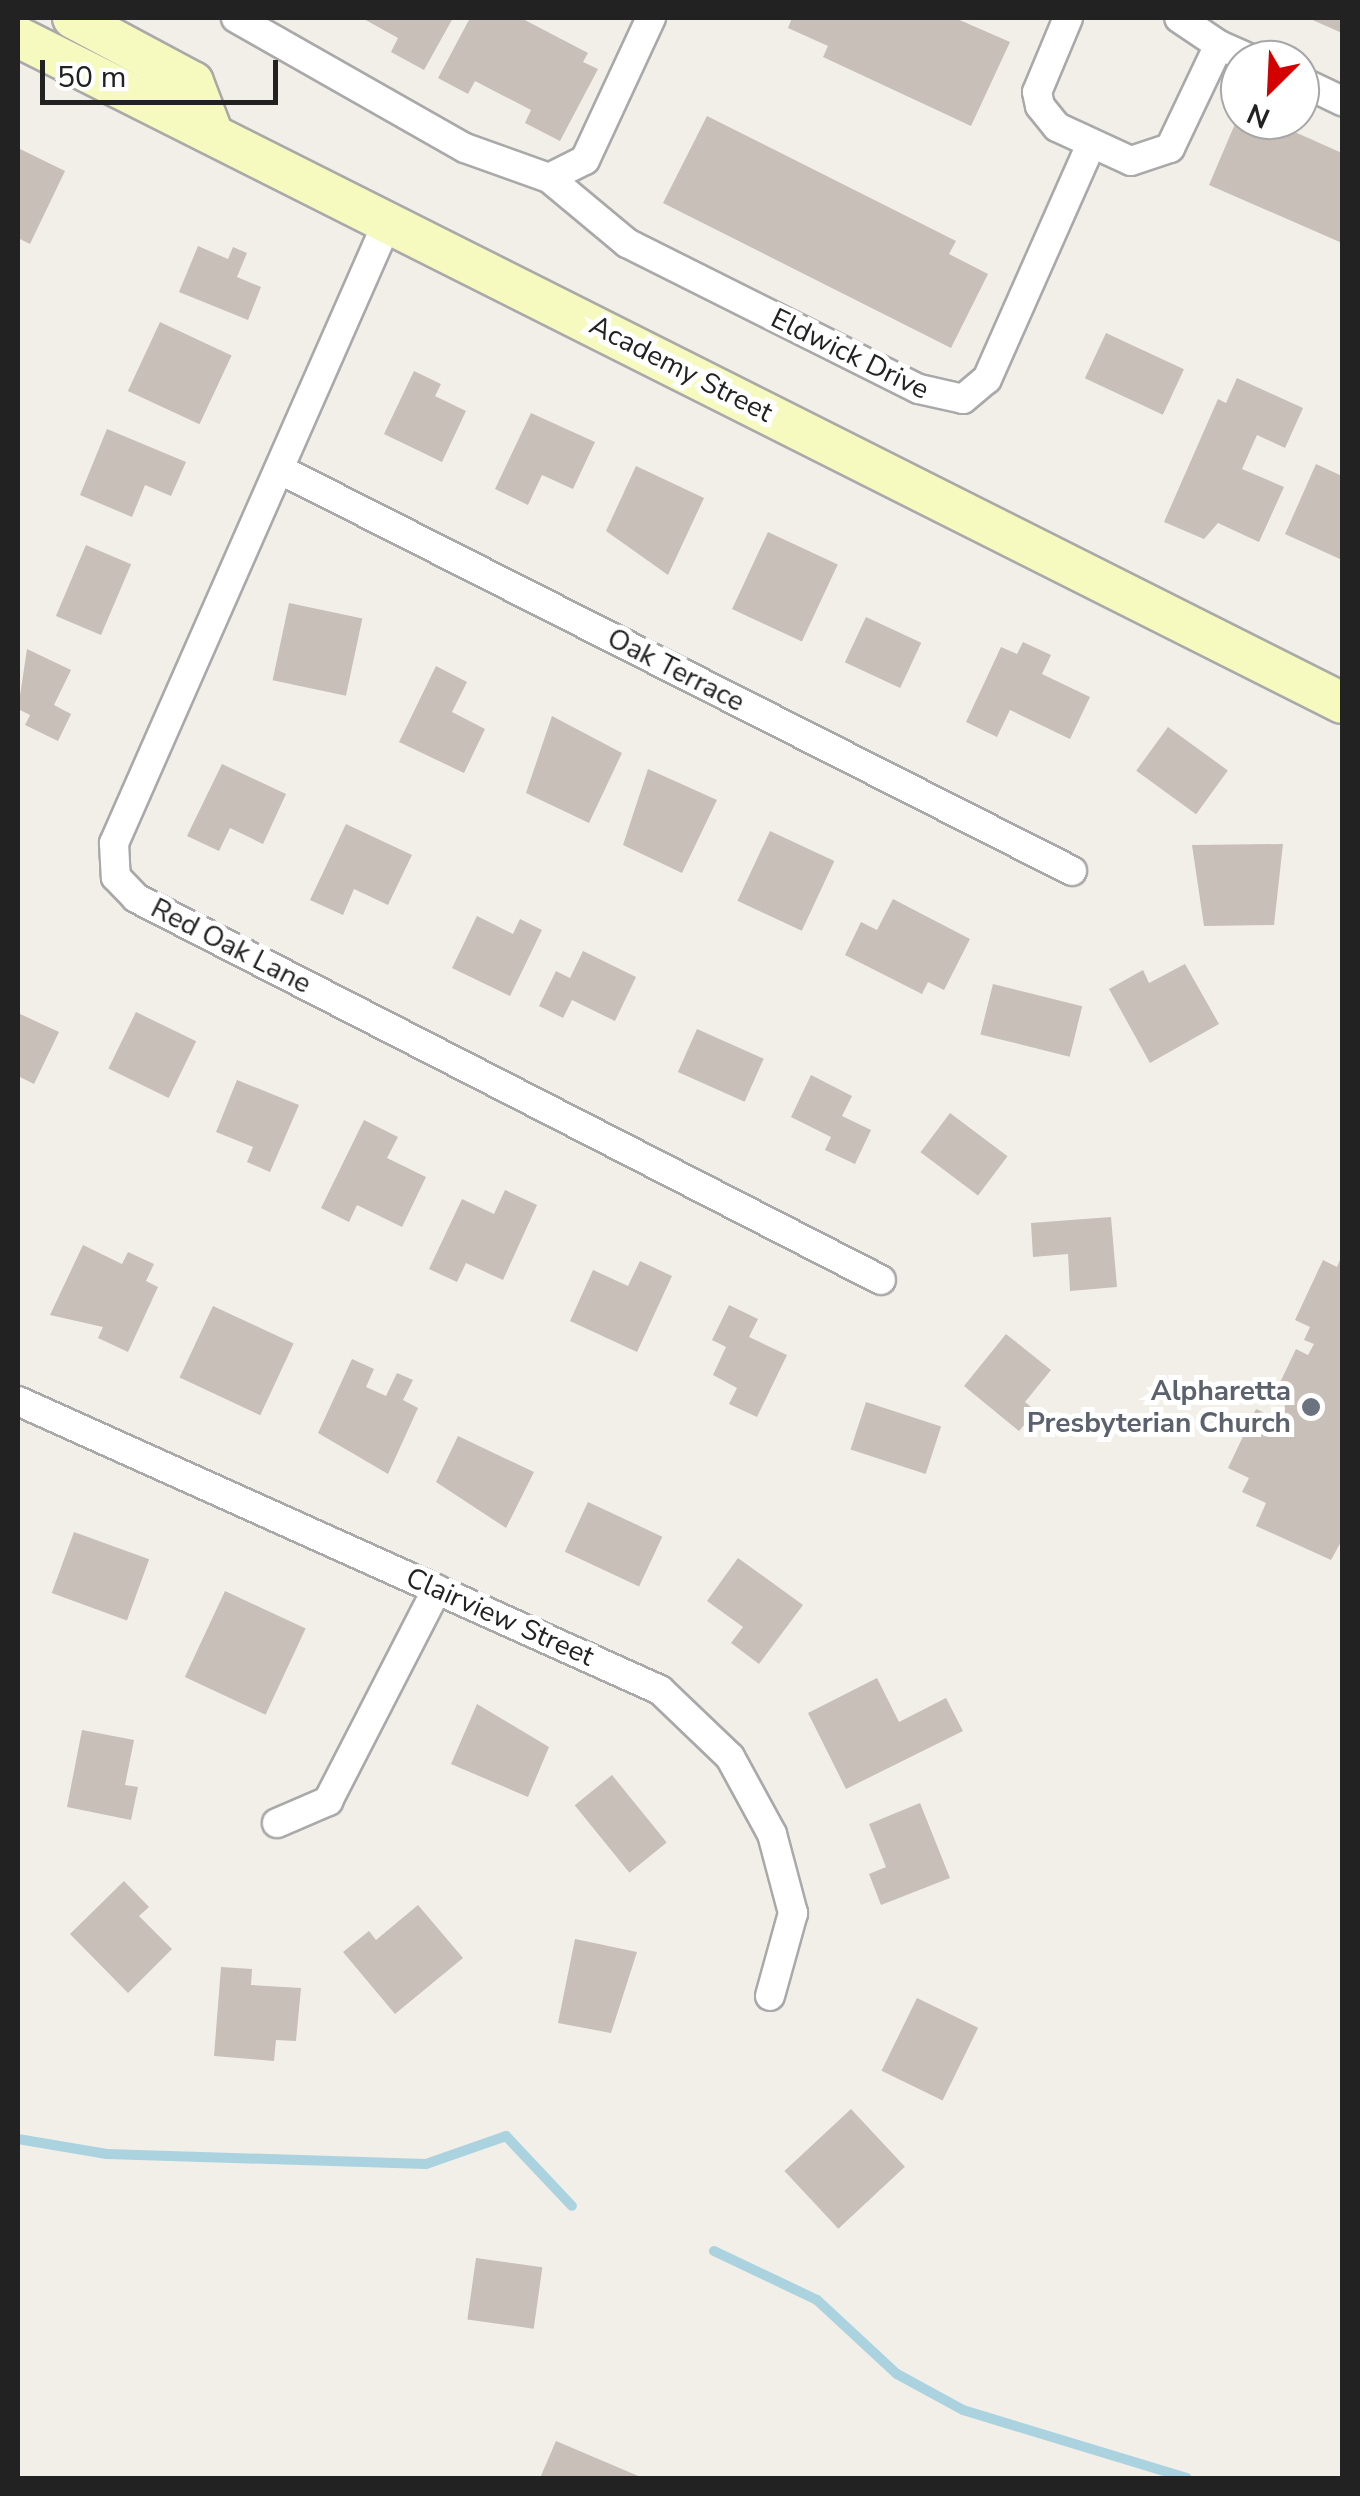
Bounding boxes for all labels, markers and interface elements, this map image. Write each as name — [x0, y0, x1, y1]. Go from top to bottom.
scale bar — [45, 40, 282, 102]
north arrow — [1220, 40, 1320, 140]
text: 50 m — [57, 57, 126, 98]
text: N — [1241, 94, 1276, 137]
street label: Eldwick Drive — [766, 301, 934, 407]
street label: Academy Street — [584, 308, 778, 430]
street label: Oak Terrace — [602, 621, 750, 719]
street label: Red Oak Lane — [145, 891, 317, 1001]
place label: Alpharetta Presbyterian Church — [1027, 1374, 1291, 1440]
marker: Alpharetta Presbyterian Church — [1300, 1396, 1322, 1418]
street label: Clairview Street — [401, 1561, 599, 1673]

